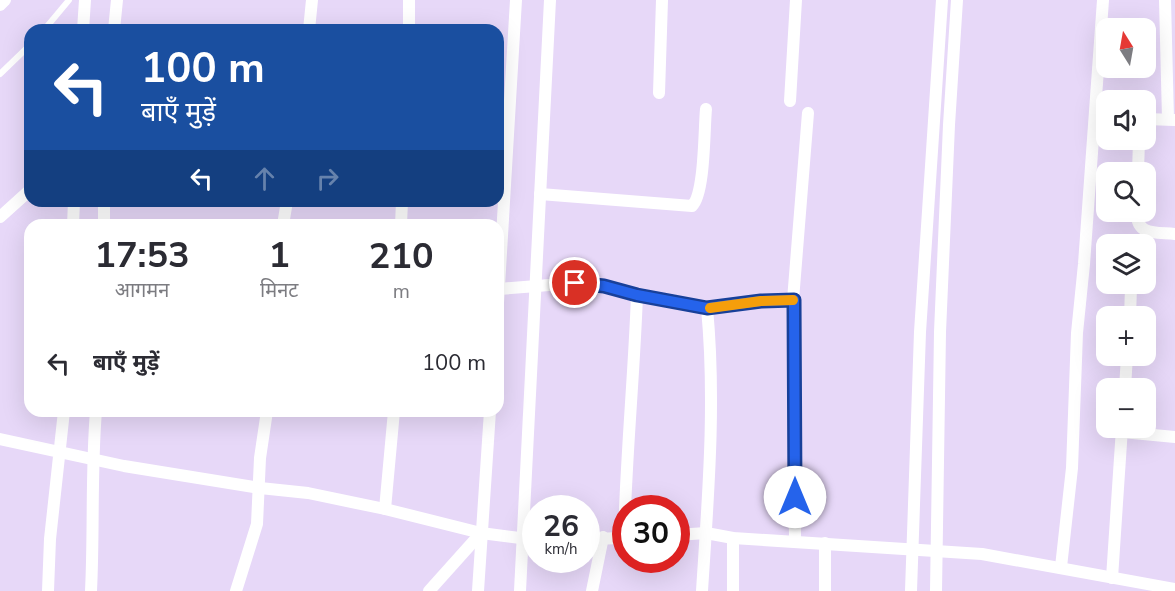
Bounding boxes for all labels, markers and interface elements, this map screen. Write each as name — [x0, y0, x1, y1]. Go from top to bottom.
north arrow — [1096, 18, 1156, 78]
map controls — [1096, 18, 1156, 438]
text: 100 m — [141, 40, 265, 97]
icon: left — [42, 48, 120, 126]
button: sound — [1096, 90, 1156, 150]
text: बाएँ मुड़ें — [141, 94, 216, 131]
icon: left — [185, 162, 218, 195]
icon: ahead — [248, 162, 281, 195]
icon: right — [311, 162, 344, 195]
button: search — [1096, 162, 1156, 222]
text: 17:53 — [94, 231, 190, 280]
text: 1 — [268, 231, 290, 280]
text: 210 — [369, 232, 434, 281]
button: layers — [1096, 234, 1156, 294]
pin — [549, 257, 600, 308]
icon: arrive — [558, 266, 591, 299]
text: आगमन — [115, 277, 169, 304]
text: मिनट — [260, 277, 298, 304]
text: m — [393, 278, 410, 305]
button: + — [1096, 306, 1156, 366]
icon: left — [42, 347, 75, 380]
text: बाएँ मुड़ें — [93, 348, 159, 378]
text: 100 m — [422, 348, 486, 378]
button: − — [1096, 378, 1156, 438]
position arrow — [763, 465, 827, 529]
speed limit sign: 30 — [612, 495, 690, 573]
text: 26 — [543, 506, 579, 547]
text: km/h — [544, 539, 578, 559]

